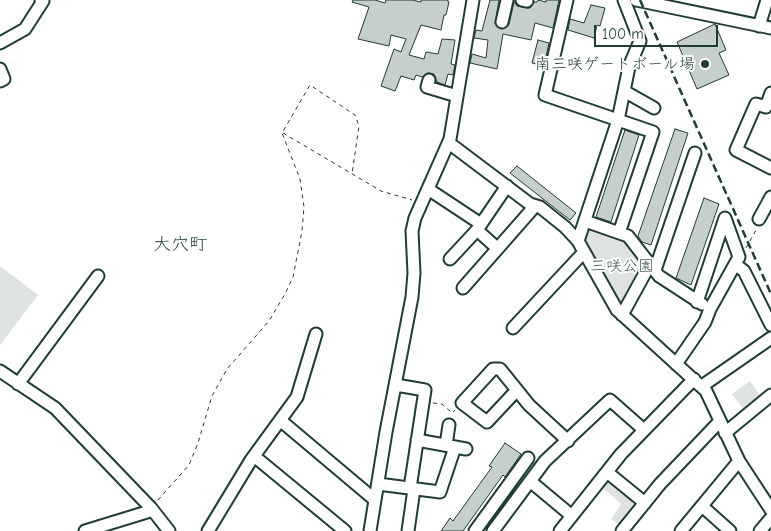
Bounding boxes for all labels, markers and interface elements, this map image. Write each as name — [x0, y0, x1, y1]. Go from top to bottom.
scale bar — [596, 15, 720, 47]
text: 100 m — [602, 25, 644, 43]
place label: 南三咲ゲートボール場 — [535, 54, 695, 74]
marker: 南三咲ゲートボール場 — [699, 58, 711, 70]
district label: 大穴町 — [153, 234, 207, 256]
park label: 三咲公園 — [590, 256, 654, 276]

